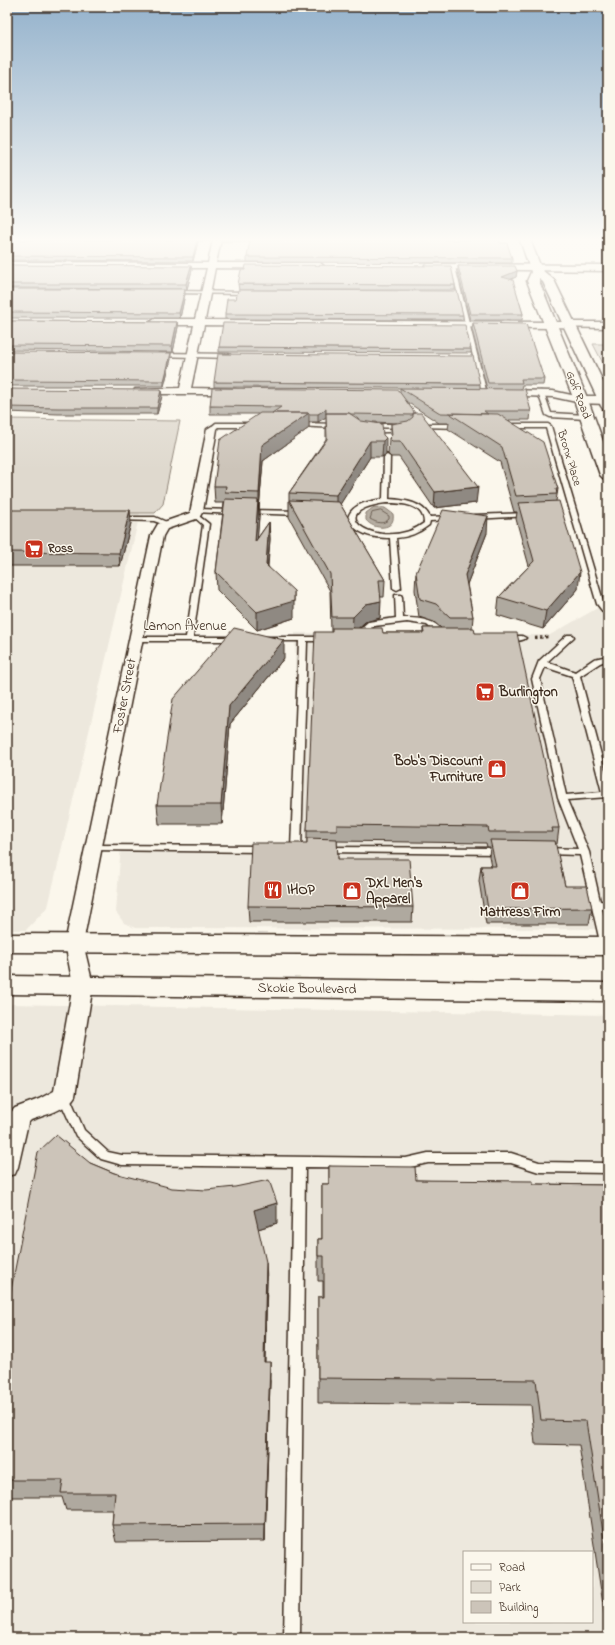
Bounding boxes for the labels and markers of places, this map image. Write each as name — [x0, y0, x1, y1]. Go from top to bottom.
supermarket icon: Ross — [23, 538, 45, 560]
place label: Ross — [47, 540, 73, 558]
supermarket icon: Burlington — [474, 681, 496, 703]
place label: Burlington — [498, 682, 558, 705]
place label: Bob's Discount Furniture — [393, 751, 484, 788]
shop icon: Bob's Discount Furniture — [486, 758, 508, 780]
place label: DXL Men's Apparel — [365, 873, 423, 910]
restaurant icon: IHOP — [262, 879, 284, 901]
place label: IHOP — [287, 880, 316, 901]
shop icon: DXL Men's Apparel — [341, 880, 363, 902]
shop icon: Mattress Firm — [509, 880, 531, 902]
place label: Mattress Firm — [480, 902, 560, 923]

